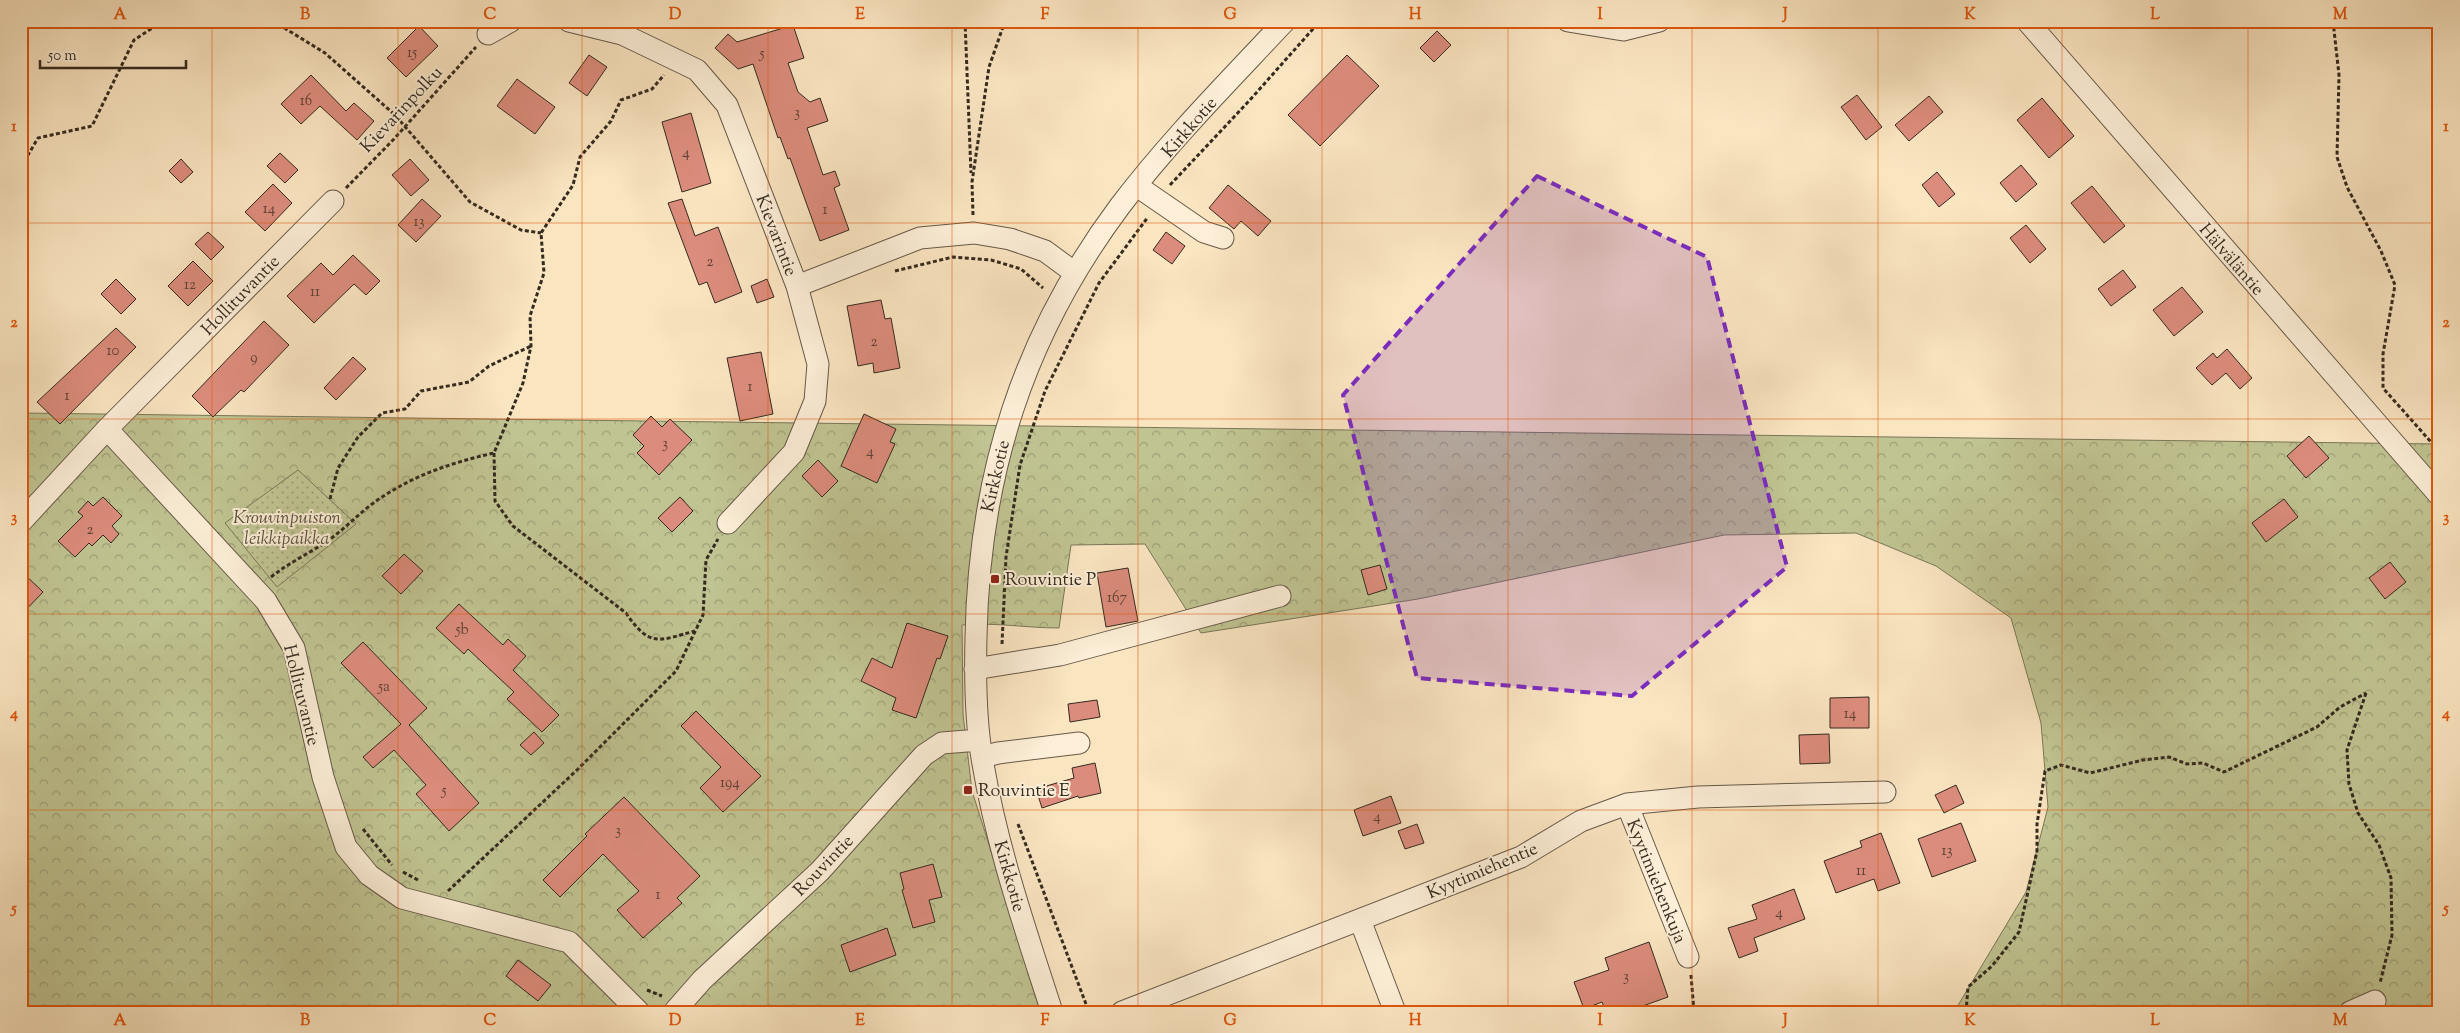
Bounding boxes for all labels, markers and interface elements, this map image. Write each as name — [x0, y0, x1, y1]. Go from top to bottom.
text: A — [114, 4, 127, 27]
text: B — [300, 4, 310, 27]
text: C — [484, 4, 497, 27]
text: D — [669, 4, 682, 27]
text: E — [855, 4, 865, 27]
text: F — [1041, 4, 1050, 27]
text: G — [1223, 4, 1237, 27]
text: H — [1409, 4, 1422, 27]
text: I — [1597, 4, 1603, 27]
text: J — [1781, 4, 1788, 27]
text: K — [1964, 4, 1976, 27]
text: L — [2150, 4, 2160, 27]
text: M — [2333, 4, 2348, 27]
scale bar — [40, 38, 186, 70]
house number: 15 — [407, 43, 417, 64]
house number: 5 — [758, 44, 765, 65]
text: 50 m — [47, 46, 77, 67]
street label: Kievarinpolku — [355, 61, 450, 160]
house number: 16 — [300, 91, 312, 112]
street label: Kirkkotie — [1157, 92, 1224, 165]
house number: 3 — [794, 103, 800, 124]
text: 1 — [11, 116, 17, 139]
text: 1 — [2443, 116, 2449, 139]
house number: 4 — [682, 143, 690, 164]
street label: Kievarintie — [748, 191, 803, 280]
house number: 14 — [263, 199, 276, 220]
house number: 1 — [822, 200, 828, 221]
house number: 13 — [413, 212, 425, 233]
street label: Hälväläntie — [2192, 218, 2269, 302]
street label: Hollituvantie — [196, 250, 287, 343]
house number: 2 — [706, 252, 714, 273]
house number: 12 — [184, 275, 196, 296]
house number: 11 — [310, 282, 320, 303]
text: 2 — [10, 312, 18, 335]
text: 2 — [2442, 312, 2450, 335]
house number: 2 — [870, 332, 878, 353]
house number: 10 — [107, 341, 120, 362]
house number: 9 — [250, 348, 258, 369]
house number: 1 — [747, 377, 753, 398]
house number: 1 — [64, 386, 70, 407]
house number: 3 — [662, 434, 668, 455]
street label: Kirkkotie — [976, 438, 1018, 515]
house number: 4 — [866, 442, 874, 463]
park label: Krouvinpuiston leikkipaikka — [233, 506, 342, 553]
text: 3 — [11, 507, 18, 530]
text: 3 — [2443, 507, 2450, 530]
house number: 2 — [86, 520, 94, 541]
place label: Rouvintie P — [1005, 568, 1096, 594]
marker: Rouvintie P — [989, 573, 1001, 585]
house number: 167 — [1107, 588, 1128, 609]
house number: 5b — [454, 620, 469, 641]
street label: Hollituvantie — [275, 642, 325, 749]
house number: 5a — [377, 677, 390, 698]
text: 4 — [9, 703, 18, 726]
text: 4 — [2441, 703, 2450, 726]
house number: 14 — [1844, 704, 1857, 725]
house number: 194 — [720, 773, 740, 794]
place label: Rouvintie E — [978, 779, 1070, 805]
house number: 5 — [440, 781, 447, 802]
marker: Rouvintie E — [962, 784, 974, 796]
house number: 4 — [1373, 807, 1381, 828]
street label: Kyytimiehenkuja — [1618, 816, 1692, 948]
house number: 3 — [615, 821, 621, 842]
street label: Rouvintie — [788, 830, 861, 903]
street label: Kyytimiehentie — [1423, 837, 1542, 907]
street label: Kirkkotie — [985, 838, 1031, 915]
house number: 13 — [1941, 841, 1953, 862]
house number: 11 — [1856, 861, 1866, 882]
house number: 1 — [655, 885, 661, 906]
text: 5 — [9, 898, 17, 921]
text: 5 — [2441, 898, 2449, 921]
house number: 4 — [1775, 903, 1783, 924]
house number: 3 — [1623, 967, 1629, 988]
text: A — [114, 1010, 127, 1033]
text: B — [300, 1010, 310, 1033]
text: C — [484, 1010, 497, 1033]
text: D — [669, 1010, 682, 1033]
text: E — [855, 1010, 865, 1033]
text: F — [1041, 1010, 1050, 1033]
text: G — [1223, 1010, 1237, 1033]
text: H — [1409, 1010, 1422, 1033]
text: I — [1597, 1010, 1603, 1033]
text: J — [1781, 1010, 1788, 1033]
text: K — [1964, 1010, 1976, 1033]
text: L — [2150, 1010, 2160, 1033]
text: M — [2333, 1010, 2348, 1033]

